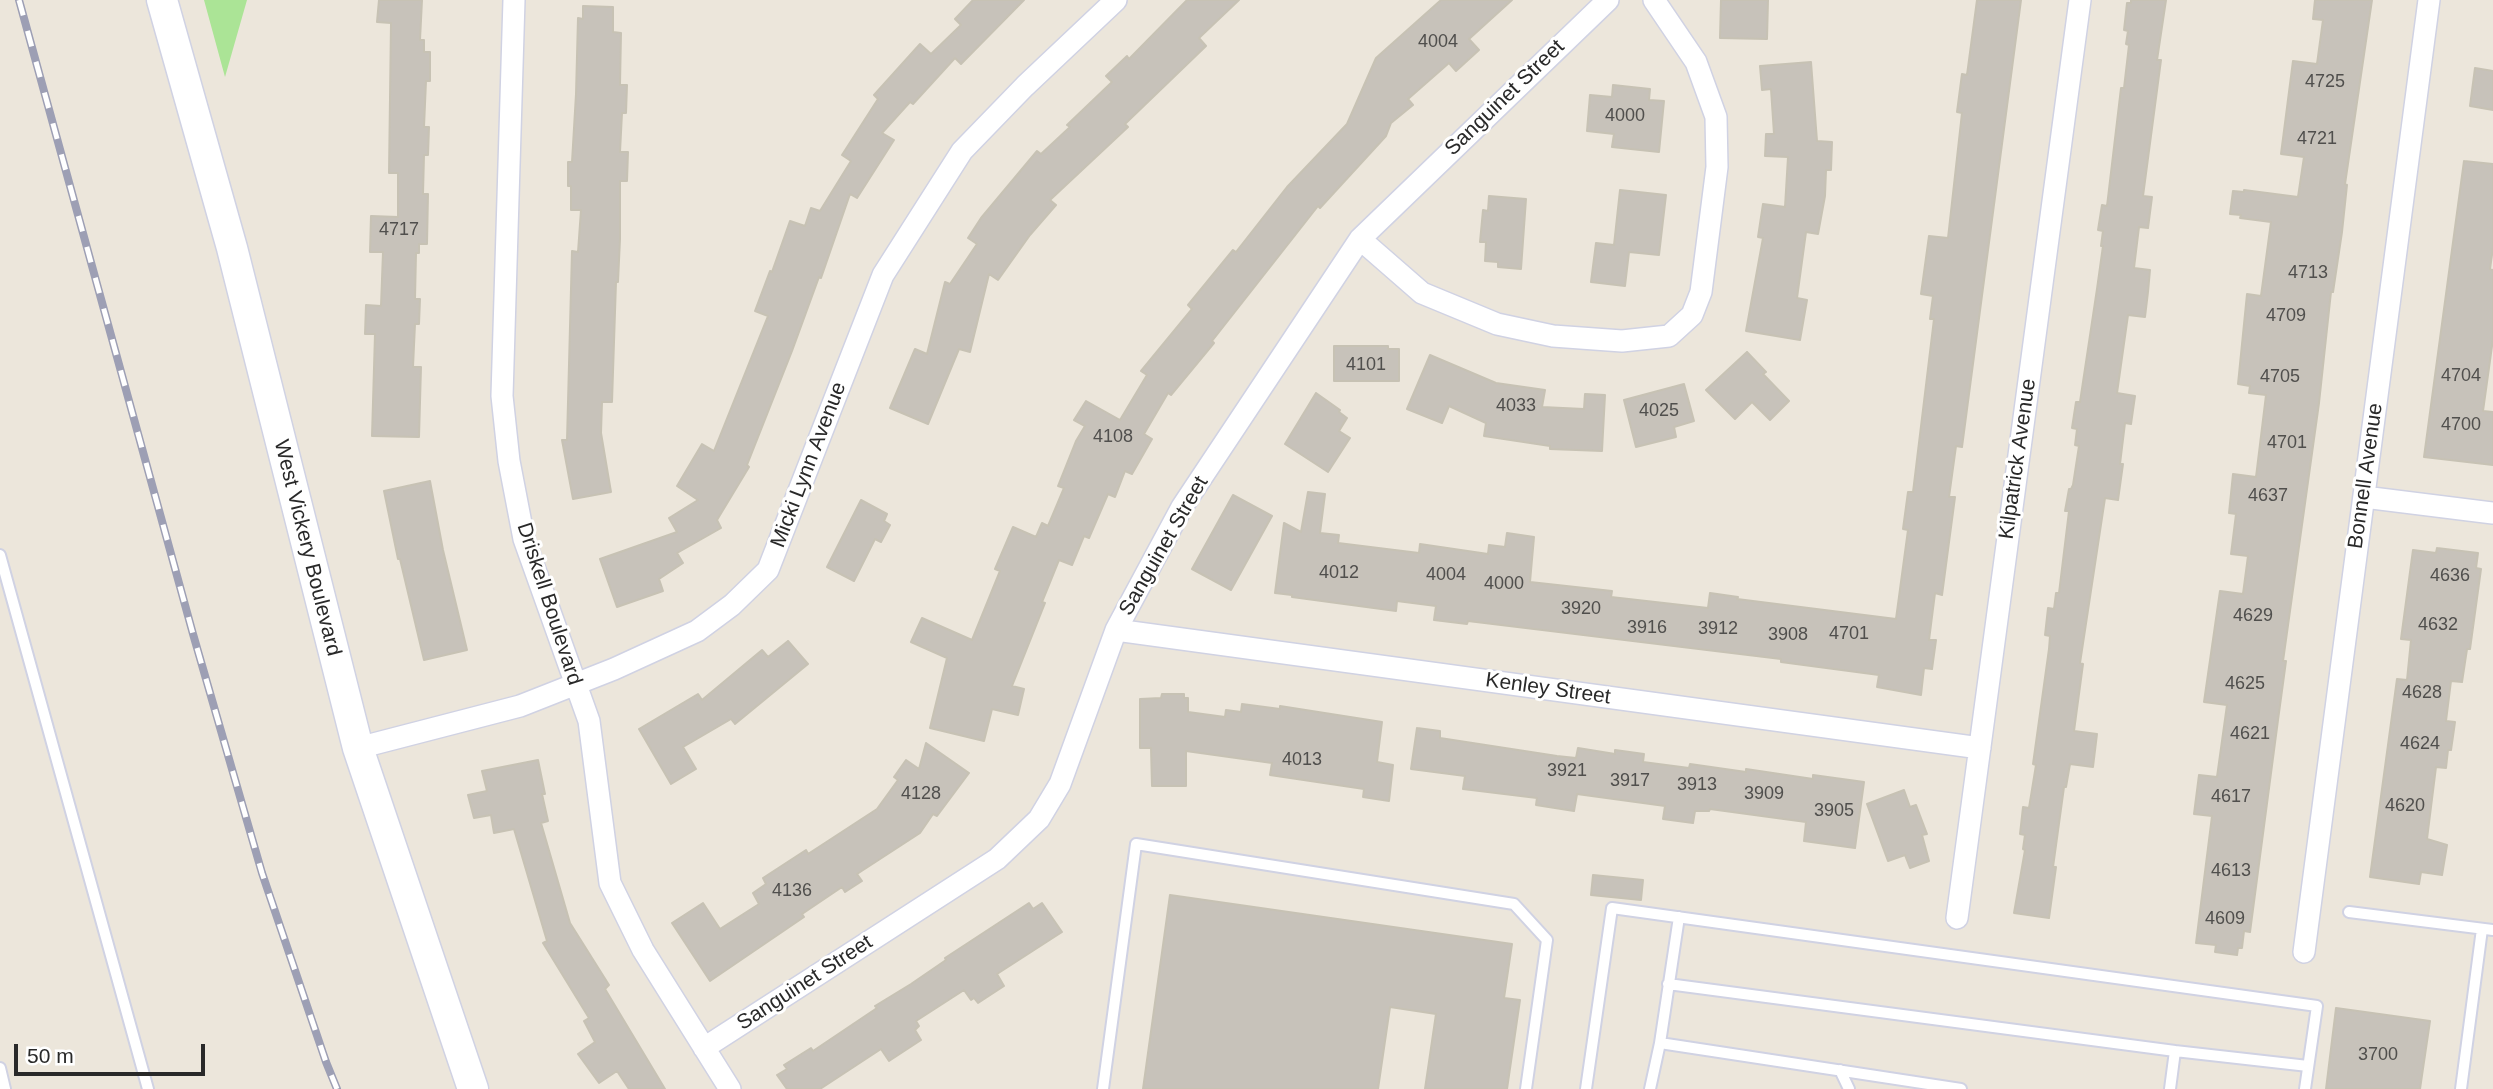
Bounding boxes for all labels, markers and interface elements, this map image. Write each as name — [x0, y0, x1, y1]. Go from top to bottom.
house number: 4004 — [1418, 31, 1458, 53]
street label: Sanguinet Street — [1440, 35, 1570, 161]
house number: 4725 — [2305, 71, 2345, 93]
house number: 4000 — [1605, 105, 1645, 127]
house number: 4721 — [2297, 128, 2337, 150]
house number: 4717 — [379, 219, 419, 241]
house number: 4713 — [2288, 262, 2328, 284]
house number: 4709 — [2266, 305, 2306, 327]
house number: 4101 — [1346, 354, 1386, 376]
house number: 4704 — [2441, 365, 2481, 387]
house number: 4705 — [2260, 366, 2300, 388]
street label: Kilpatrick Avenue — [1994, 377, 2042, 541]
street label: Micki Lynn Avenue — [766, 379, 852, 551]
house number: 4033 — [1496, 395, 1536, 417]
house number: 4025 — [1639, 400, 1679, 422]
street label: Bonnell Avenue — [2343, 402, 2389, 550]
house number: 4700 — [2441, 414, 2481, 436]
house number: 4108 — [1093, 426, 1133, 448]
house number: 4701 — [2267, 432, 2307, 454]
street label: West Vickery Boulevard — [268, 437, 346, 659]
street label: Sanguinet Street — [1114, 472, 1214, 620]
house number: 4637 — [2248, 485, 2288, 507]
street label: Driskell Boulevard — [511, 520, 587, 688]
house number: 4012 — [1319, 562, 1359, 584]
house number: 4004 — [1426, 564, 1466, 586]
house number: 4636 — [2430, 565, 2470, 587]
house number: 4000 — [1484, 573, 1524, 595]
house number: 3920 — [1561, 598, 1601, 620]
house number: 4629 — [2233, 605, 2273, 627]
house number: 4632 — [2418, 614, 2458, 636]
house number: 3916 — [1627, 617, 1667, 639]
house number: 3912 — [1698, 618, 1738, 640]
house number: 4701 — [1829, 623, 1869, 645]
house number: 3908 — [1768, 624, 1808, 646]
street label: Kenley Street — [1484, 668, 1612, 710]
house number: 4625 — [2225, 673, 2265, 695]
house number: 4628 — [2402, 682, 2442, 704]
house number: 4621 — [2230, 723, 2270, 745]
house number: 4624 — [2400, 733, 2440, 755]
house number: 4013 — [1282, 749, 1322, 771]
house number: 3921 — [1547, 760, 1587, 782]
house number: 3917 — [1610, 770, 1650, 792]
house number: 3913 — [1677, 774, 1717, 796]
house number: 4128 — [901, 783, 941, 805]
house number: 3909 — [1744, 783, 1784, 805]
house number: 4617 — [2211, 786, 2251, 808]
house number: 4620 — [2385, 795, 2425, 817]
house number: 3905 — [1814, 800, 1854, 822]
house number: 4613 — [2211, 860, 2251, 882]
house number: 4136 — [772, 880, 812, 902]
house number: 4609 — [2205, 908, 2245, 930]
street label: Sanguinet Street — [733, 930, 877, 1036]
scale bar — [18, 1030, 208, 1074]
text: 50 m — [27, 1044, 74, 1067]
house number: 3700 — [2358, 1044, 2398, 1066]

